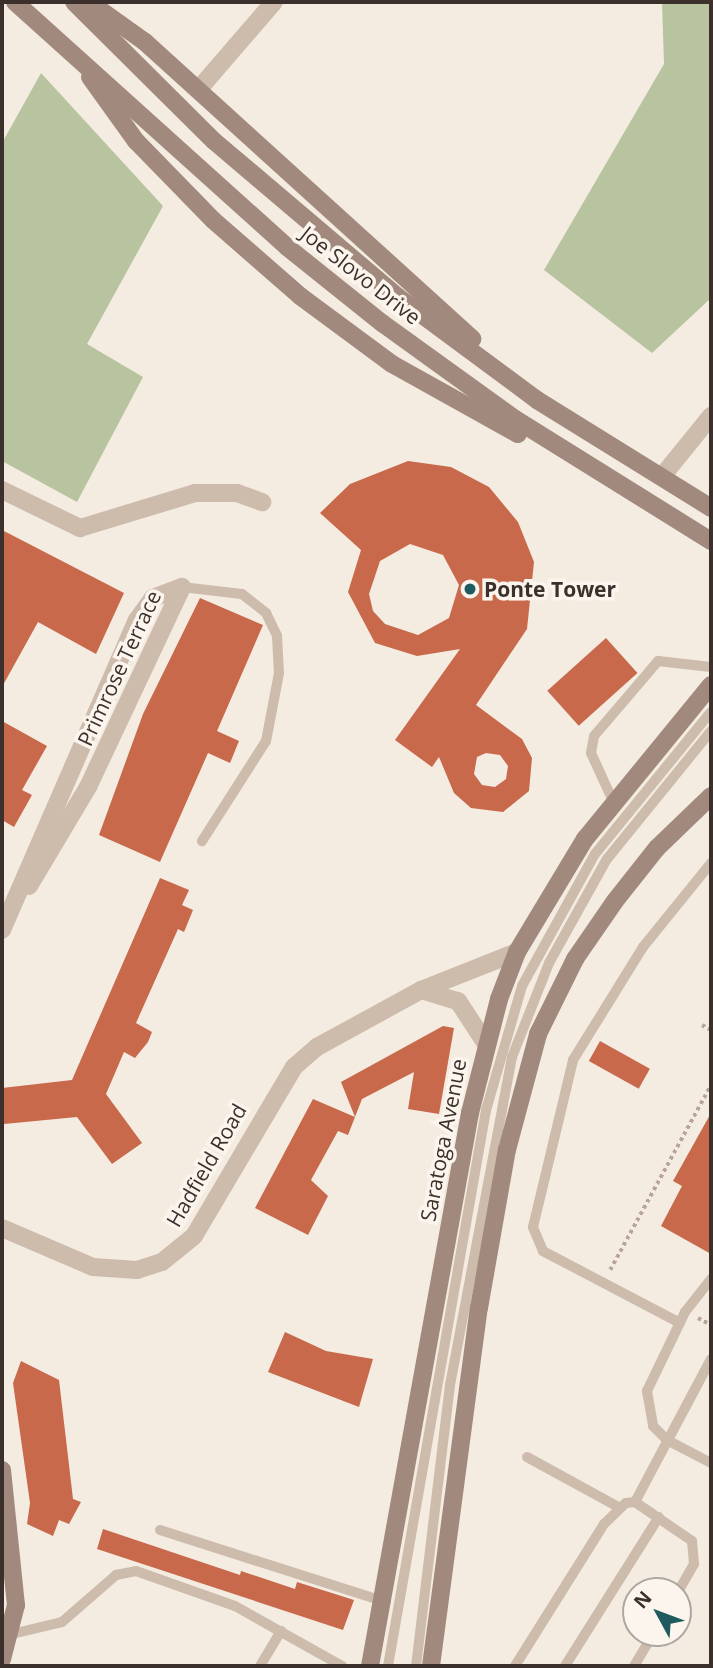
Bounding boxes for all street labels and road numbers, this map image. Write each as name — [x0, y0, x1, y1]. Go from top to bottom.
street label: Joe Slovo Drive — [296, 220, 426, 330]
street label: Primrose Terrace — [72, 586, 166, 750]
street label: Saratoga Avenue — [415, 1057, 471, 1223]
street label: Hadfield Road — [161, 1099, 251, 1231]

